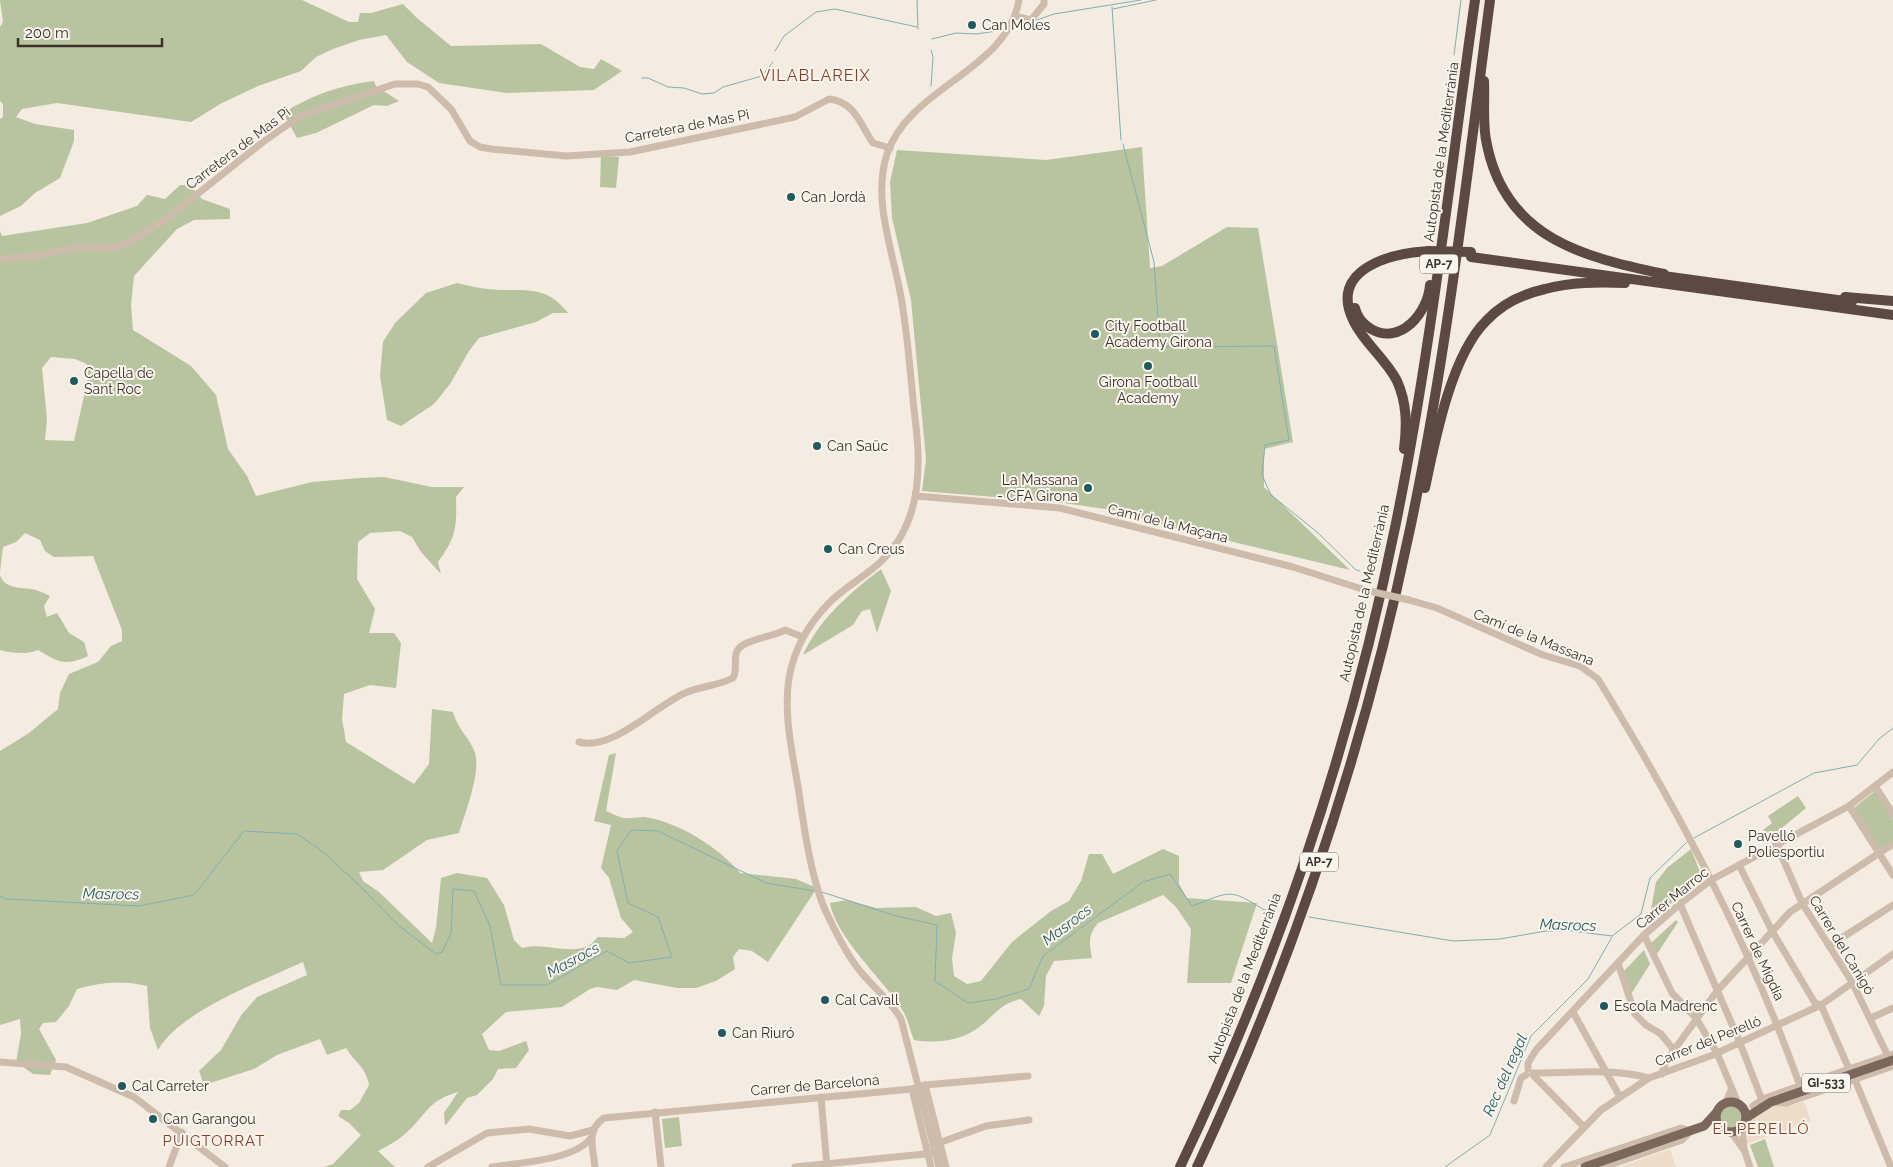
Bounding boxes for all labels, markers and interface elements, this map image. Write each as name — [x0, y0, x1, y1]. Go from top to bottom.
scale bar — [18, 15, 161, 47]
place label: Can Moles — [982, 17, 1050, 33]
marker: Can Moles — [966, 19, 978, 31]
text: 200 m — [25, 24, 69, 42]
street label: Autopista de la Mediterrània — [1420, 61, 1462, 243]
district label: VILABLAREIX — [759, 66, 871, 85]
street label: Carretera de Mas Pi — [183, 104, 293, 192]
street label: Carretera de Mas Pi — [623, 106, 751, 146]
place label: Can Jordà — [801, 189, 866, 205]
marker: Can Jordà — [785, 191, 797, 203]
road number: AP-7 — [1420, 254, 1458, 274]
place label: City Football Academy Girona — [1105, 318, 1212, 350]
marker: City Football Academy Girona — [1089, 328, 1101, 340]
marker: Girona Football Academy — [1142, 360, 1154, 372]
place label: Capella de Sant Roc — [84, 365, 154, 397]
place label: Girona Football Academy — [1099, 374, 1197, 406]
marker: Capella de Sant Roc — [68, 375, 80, 387]
place label: Can Saüc — [827, 438, 888, 454]
marker: Can Saüc — [811, 440, 823, 452]
place label: La Massana - CFA Girona — [997, 472, 1078, 504]
marker: La Massana - CFA Girona — [1082, 482, 1094, 494]
street label: Camí de la Maçana — [1106, 500, 1230, 546]
street label: Autopista de la Mediterrània — [1336, 503, 1392, 683]
place label: Can Creus — [838, 541, 905, 557]
marker: Can Creus — [822, 543, 834, 555]
street label: Camí de la Massana — [1471, 605, 1597, 669]
place label: Pavelló Poliesportiu — [1748, 828, 1825, 860]
marker: Pavelló Poliesportiu — [1732, 838, 1744, 850]
road number: AP-7 — [1300, 852, 1338, 872]
street label: Carrer Marroc — [1633, 864, 1712, 932]
water label: Masrocs — [82, 885, 140, 903]
street label: Autopista de la Mediterrània — [1204, 890, 1284, 1066]
street label: Carrer del Canigó — [1806, 893, 1878, 997]
street label: Carrer de Migdia — [1728, 899, 1788, 1003]
water label: Masrocs — [1039, 901, 1095, 949]
water label: Masrocs — [1539, 915, 1597, 935]
water label: Masrocs — [544, 939, 602, 981]
place label: Cal Cavall — [835, 992, 899, 1008]
marker: Cal Cavall — [819, 994, 831, 1006]
place label: Escola Madrenc — [1614, 998, 1718, 1014]
marker: Escola Madrenc — [1598, 1000, 1610, 1012]
street label: Carrer del Perelló — [1653, 1012, 1763, 1070]
place label: Can Riuró — [732, 1025, 794, 1041]
marker: Can Riuró — [716, 1027, 728, 1039]
water label: Rec del regal — [1479, 1031, 1531, 1119]
street label: Carrer de Barcelona — [750, 1071, 880, 1099]
road number: GI-533 — [1802, 1074, 1850, 1092]
place label: Cal Carreter — [132, 1078, 209, 1094]
marker: Cal Carreter — [116, 1080, 128, 1092]
place label: Can Garangou — [163, 1111, 256, 1127]
marker: Can Garangou — [147, 1113, 159, 1125]
district label: EL PERELLÓ — [1713, 1120, 1810, 1138]
district label: PUIGTORRAT — [163, 1132, 265, 1150]

